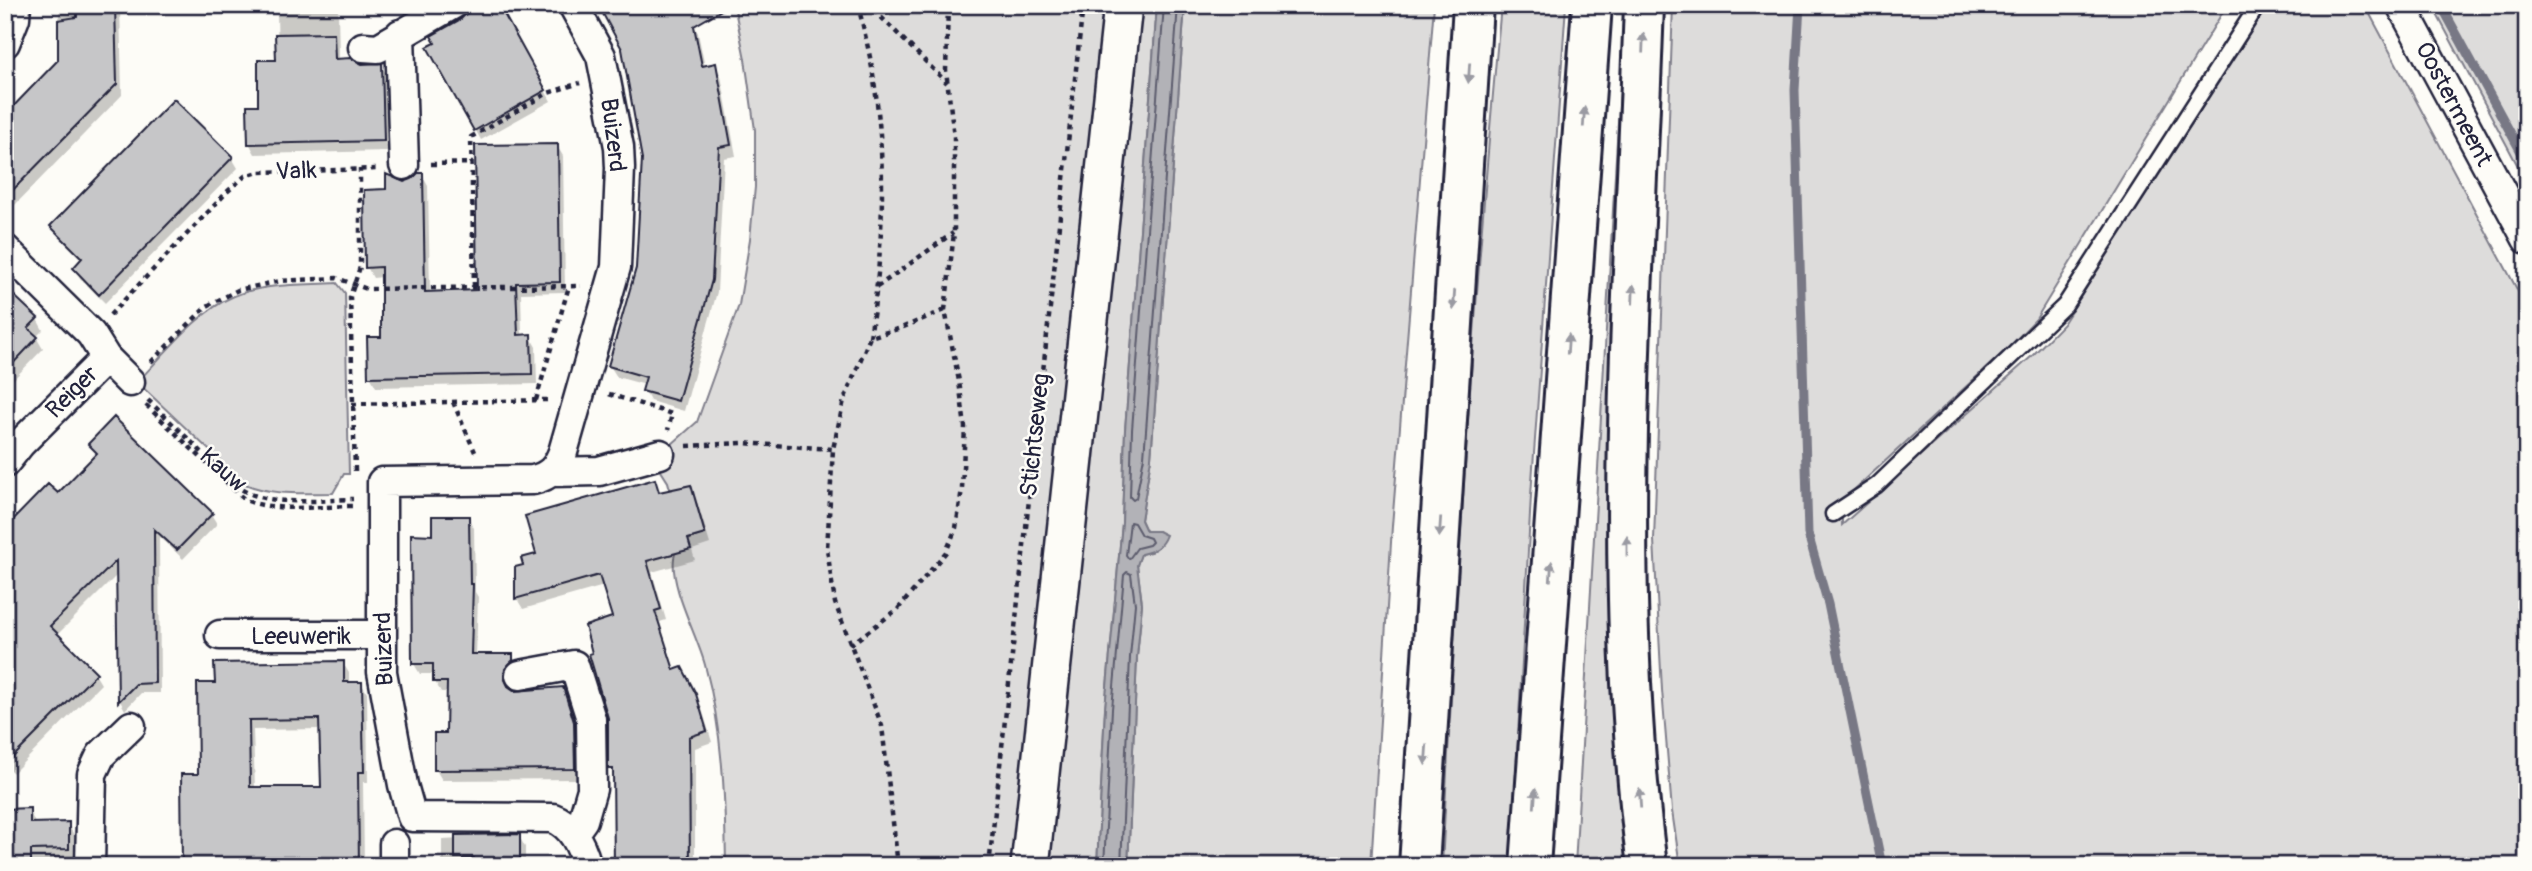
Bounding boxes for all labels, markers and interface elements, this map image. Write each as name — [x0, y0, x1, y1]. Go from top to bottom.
one-way arrow — [1637, 31, 1648, 53]
street label: Oostermeent — [2409, 37, 2499, 171]
one-way arrow — [1463, 63, 1474, 85]
street label: Buizerd — [594, 96, 632, 174]
one-way arrow — [1579, 106, 1590, 128]
street label: Valk — [275, 156, 317, 186]
one-way arrow — [1628, 283, 1639, 305]
one-way arrow — [1449, 290, 1460, 312]
one-way arrow — [1562, 333, 1573, 355]
street label: Reiger — [40, 359, 105, 424]
street label: Stichtseweg — [1014, 372, 1056, 498]
street label: Kauw — [193, 441, 253, 499]
one-way arrow — [1434, 517, 1445, 539]
one-way arrow — [1621, 535, 1633, 557]
one-way arrow — [1546, 560, 1557, 582]
street label: Buizerd — [368, 611, 400, 687]
street label: Leeuwerik — [251, 622, 351, 651]
one-way arrow — [1420, 744, 1431, 766]
one-way arrow — [1530, 786, 1541, 808]
one-way arrow — [1634, 787, 1645, 809]

